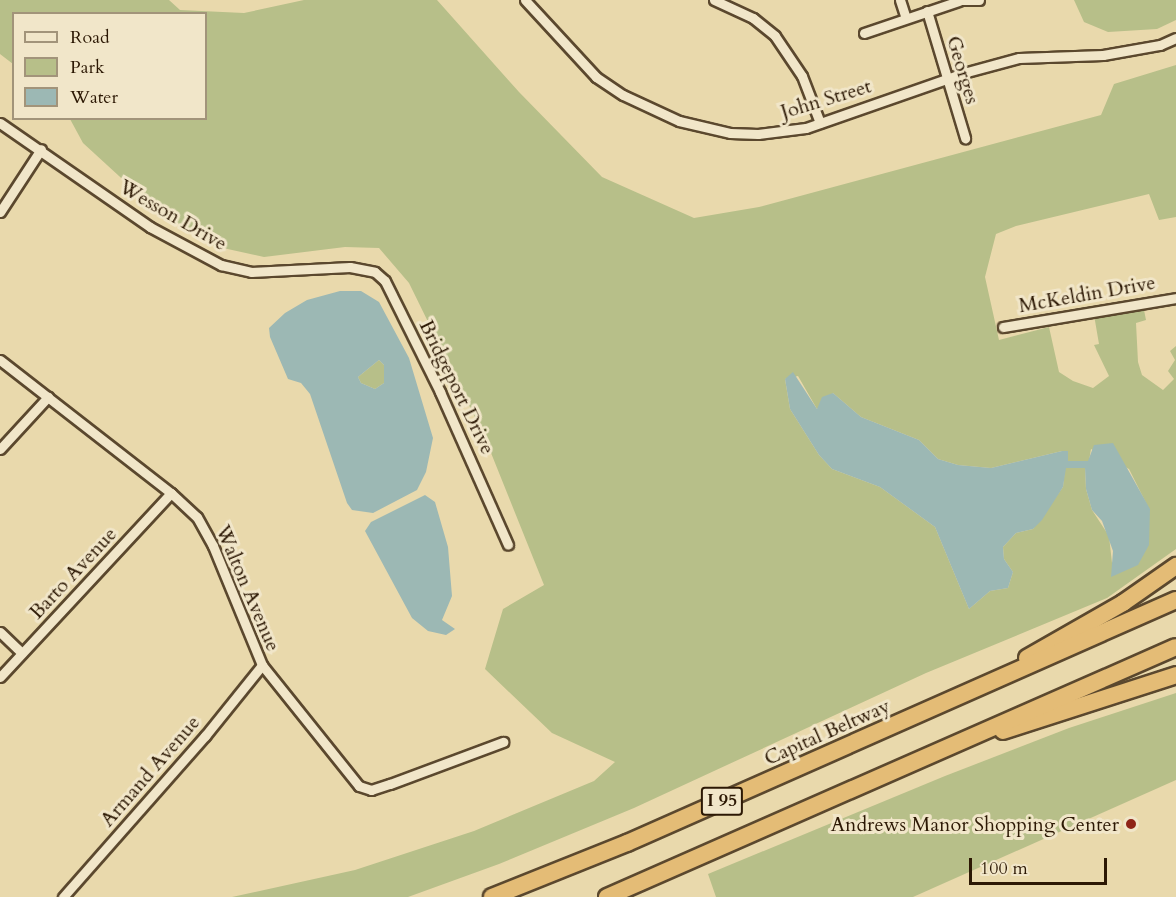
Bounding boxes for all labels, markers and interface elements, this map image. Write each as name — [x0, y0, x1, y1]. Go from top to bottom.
legend — [12, 12, 207, 120]
text: Road — [70, 25, 110, 50]
street label: Georges — [941, 33, 985, 107]
text: Park — [70, 55, 105, 80]
street label: John Street — [778, 74, 874, 124]
text: Water — [70, 85, 118, 110]
street label: Wesson Drive — [115, 174, 231, 256]
street label: McKeldin Drive — [1017, 270, 1157, 318]
street label: Bridgeport Drive — [414, 316, 500, 458]
street label: Walton Avenue — [211, 521, 285, 655]
street label: Barto Avenue — [24, 522, 122, 624]
street label: Capital Beltway — [760, 694, 894, 770]
street label: Armand Avenue — [95, 711, 205, 831]
road number: I 95 — [700, 786, 744, 816]
place label: Andrews Manor Shopping Center — [831, 812, 1119, 836]
marker: Andrews Manor Shopping Center — [1124, 817, 1138, 831]
scale bar — [972, 846, 1110, 884]
text: 100 m — [980, 856, 1028, 881]

